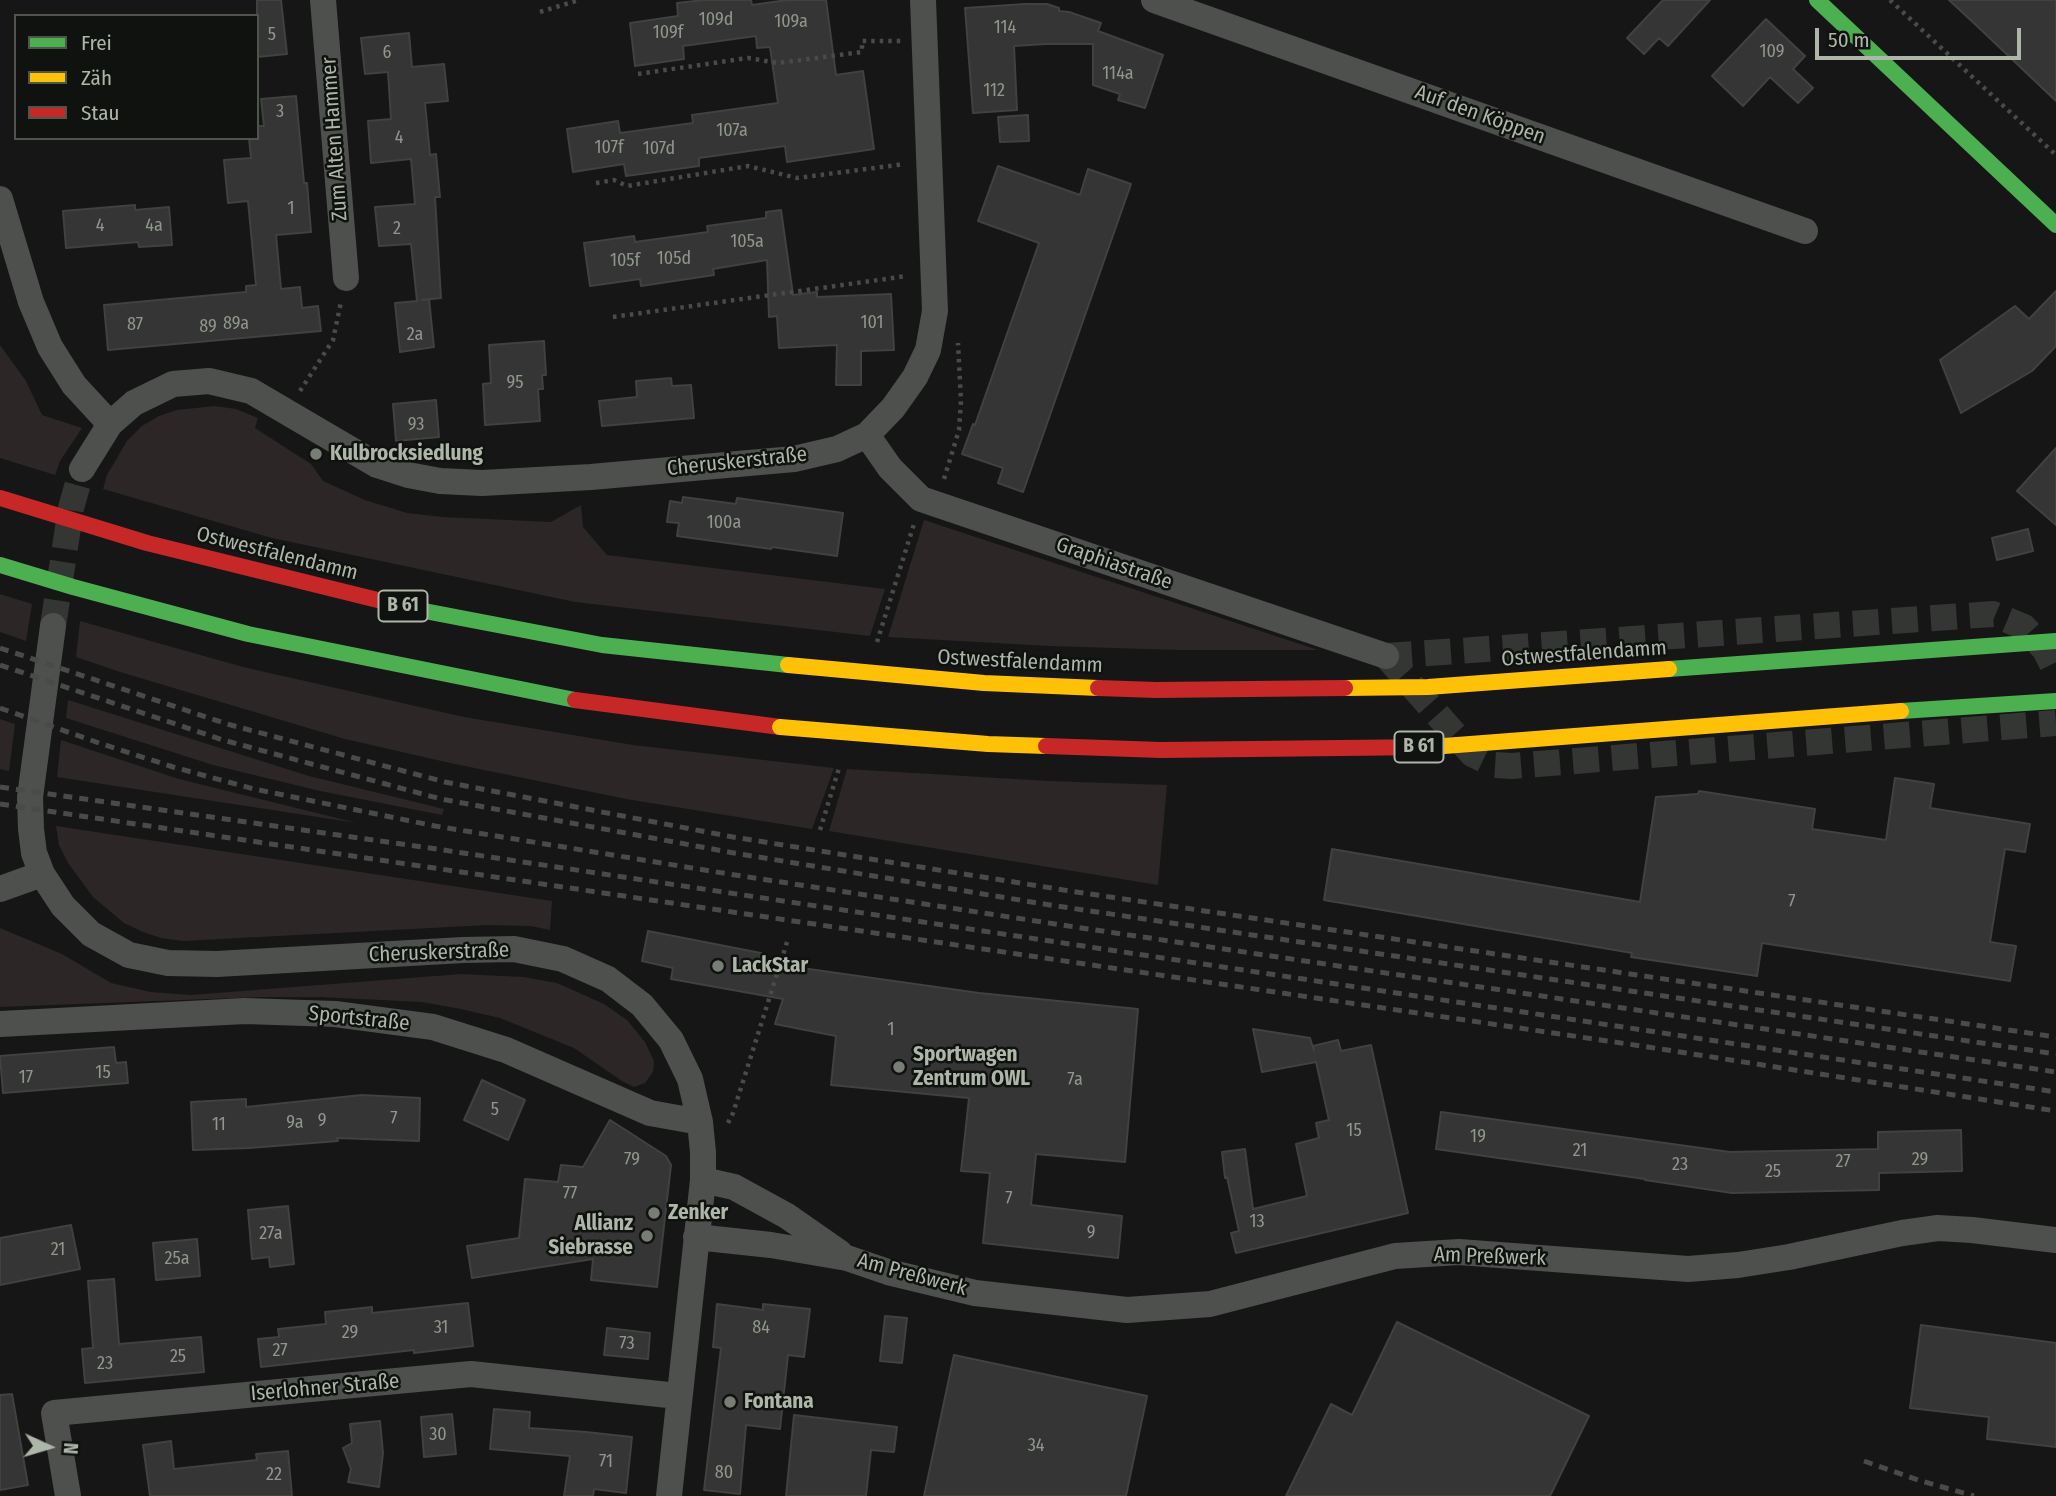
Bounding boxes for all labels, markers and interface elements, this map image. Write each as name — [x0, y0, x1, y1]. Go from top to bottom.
house number: 109d — [699, 9, 733, 31]
house number: 109a — [774, 11, 808, 33]
legend — [14, 14, 259, 140]
scale bar — [1818, 14, 2024, 58]
house number: 114 — [994, 17, 1016, 39]
house number: 109f — [653, 22, 683, 44]
house number: 5 — [268, 24, 276, 46]
text: 50 m — [1828, 27, 1870, 53]
text: Frei — [81, 30, 112, 56]
house number: 109 — [1759, 41, 1785, 63]
house number: 6 — [383, 42, 391, 64]
street label: Zum Alten Hammer — [317, 56, 353, 222]
house number: 114a — [1102, 63, 1134, 85]
text: Zäh — [81, 65, 112, 91]
house number: 112 — [983, 80, 1005, 102]
street label: Auf den Köppen — [1411, 80, 1549, 150]
text: Stau — [81, 100, 119, 126]
house number: 3 — [276, 101, 284, 123]
house number: 107a — [716, 120, 748, 142]
house number: 4 — [395, 127, 403, 149]
house number: 107f — [595, 137, 623, 159]
house number: 107d — [643, 138, 675, 160]
house number: 1 — [287, 198, 295, 220]
house number: 4 — [96, 215, 104, 237]
house number: 4a — [145, 215, 163, 237]
house number: 2 — [393, 218, 401, 240]
house number: 105a — [730, 231, 764, 253]
house number: 105d — [657, 248, 691, 270]
house number: 105f — [610, 250, 640, 272]
house number: 101 — [861, 312, 883, 334]
house number: 89a — [223, 313, 249, 335]
house number: 87 — [127, 314, 143, 336]
house number: 89 — [199, 316, 217, 338]
house number: 2a — [407, 324, 423, 346]
house number: 95 — [506, 372, 524, 394]
house number: 93 — [408, 414, 424, 436]
place label: Kulbrocksiedlung — [330, 441, 483, 467]
street label: Cheruskerstraße — [666, 442, 808, 482]
marker: Kulbrocksiedlung — [308, 446, 324, 462]
house number: 100a — [707, 512, 741, 534]
street label: Ostwestfalendamm — [194, 522, 360, 586]
street label: Graphiastraße — [1053, 532, 1175, 596]
road number: B 61 — [378, 590, 428, 622]
street label: Ostwestfalendamm — [1500, 636, 1668, 672]
street label: Ostwestfalendamm — [937, 645, 1103, 679]
road number: B 61 — [1394, 732, 1444, 762]
house number: 7 — [1788, 891, 1796, 913]
street label: Cheruskerstraße — [368, 938, 510, 968]
place label: LackStar — [732, 953, 808, 979]
marker: LackStar — [710, 958, 726, 974]
street label: Sportstraße — [307, 1001, 411, 1037]
house number: 1 — [887, 1019, 895, 1041]
place label: Sportwagen Zentrum OWL — [913, 1042, 1030, 1092]
marker: Sportwagen Zentrum OWL — [891, 1059, 907, 1075]
house number: 15 — [95, 1062, 111, 1084]
house number: 17 — [19, 1067, 33, 1089]
house number: 7a — [1067, 1069, 1083, 1091]
house number: 5 — [491, 1099, 499, 1121]
house number: 7 — [390, 1108, 398, 1130]
house number: 9 — [318, 1110, 326, 1132]
house number: 9a — [286, 1112, 304, 1134]
house number: 11 — [212, 1114, 226, 1136]
house number: 15 — [1346, 1120, 1362, 1142]
house number: 19 — [1470, 1126, 1486, 1148]
house number: 21 — [1573, 1140, 1587, 1162]
house number: 79 — [624, 1149, 640, 1171]
house number: 29 — [1912, 1149, 1928, 1171]
house number: 27 — [1835, 1151, 1851, 1173]
house number: 23 — [1672, 1154, 1688, 1176]
house number: 25 — [1765, 1161, 1781, 1183]
house number: 77 — [563, 1183, 577, 1205]
house number: 7 — [1005, 1188, 1013, 1210]
place label: Zenker — [668, 1200, 728, 1226]
marker: Zenker — [646, 1205, 662, 1221]
place label: Allianz Siebrasse — [548, 1211, 633, 1261]
house number: 13 — [1249, 1211, 1265, 1233]
house number: 9 — [1087, 1222, 1095, 1244]
house number: 27a — [259, 1223, 283, 1245]
marker: Allianz Siebrasse — [639, 1228, 655, 1244]
house number: 21 — [51, 1239, 65, 1261]
street label: Am Preßwerk — [1433, 1242, 1547, 1272]
house number: 25a — [164, 1248, 190, 1270]
street label: Am Preßwerk — [855, 1248, 969, 1302]
house number: 31 — [434, 1317, 448, 1339]
house number: 84 — [752, 1317, 770, 1339]
house number: 29 — [342, 1322, 358, 1344]
house number: 73 — [619, 1333, 635, 1355]
house number: 27 — [272, 1340, 288, 1362]
house number: 25 — [170, 1346, 186, 1368]
house number: 23 — [97, 1353, 113, 1375]
street label: Iserlohner Straße — [250, 1369, 400, 1407]
place label: Fontana — [744, 1389, 814, 1415]
marker: Fontana — [722, 1394, 738, 1410]
north arrow — [14, 1412, 84, 1482]
house number: 30 — [429, 1424, 447, 1446]
house number: 34 — [1028, 1435, 1044, 1457]
text: N — [59, 1442, 82, 1455]
house number: 71 — [599, 1451, 613, 1473]
house number: 80 — [715, 1462, 733, 1484]
house number: 22 — [266, 1464, 282, 1486]

